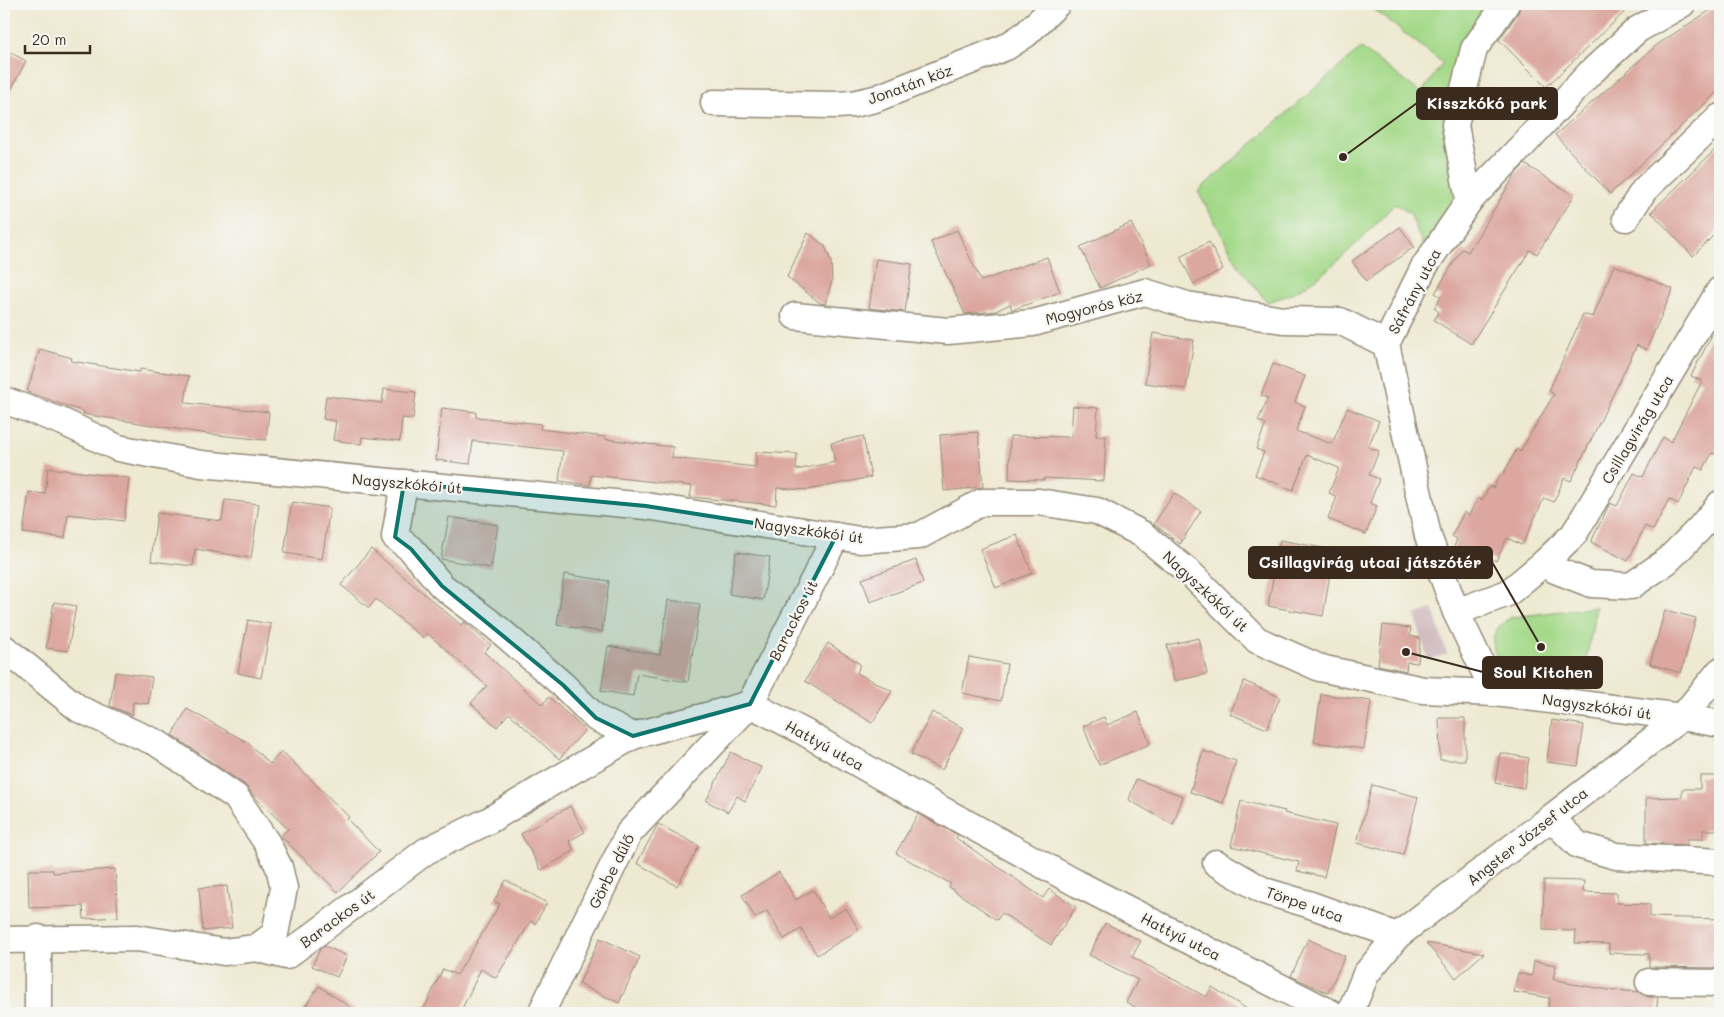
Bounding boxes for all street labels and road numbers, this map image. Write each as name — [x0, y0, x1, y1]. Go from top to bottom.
street label: Jonatán köz — [865, 59, 955, 109]
street label: Sáfrány utca — [1383, 245, 1445, 337]
street label: Mogyorós köz — [1043, 285, 1145, 329]
street label: Csillagvirág utca — [1596, 371, 1678, 487]
street label: Nagyszkókói út — [351, 468, 463, 498]
street label: Nagyszkókói út — [753, 512, 865, 548]
street label: Nagyszkókói út — [1159, 546, 1253, 636]
street label: Barackos út — [764, 576, 822, 664]
street label: Nagyszkókói út — [1541, 688, 1653, 724]
street label: Hattyú utca — [782, 715, 868, 775]
street label: Angster József utca — [1462, 782, 1592, 890]
street label: Görbe dűlő — [584, 830, 638, 912]
street label: Törpe utca — [1263, 881, 1347, 927]
street label: Barackos út — [295, 884, 379, 952]
street label: Hattyú utca — [1138, 907, 1224, 965]

